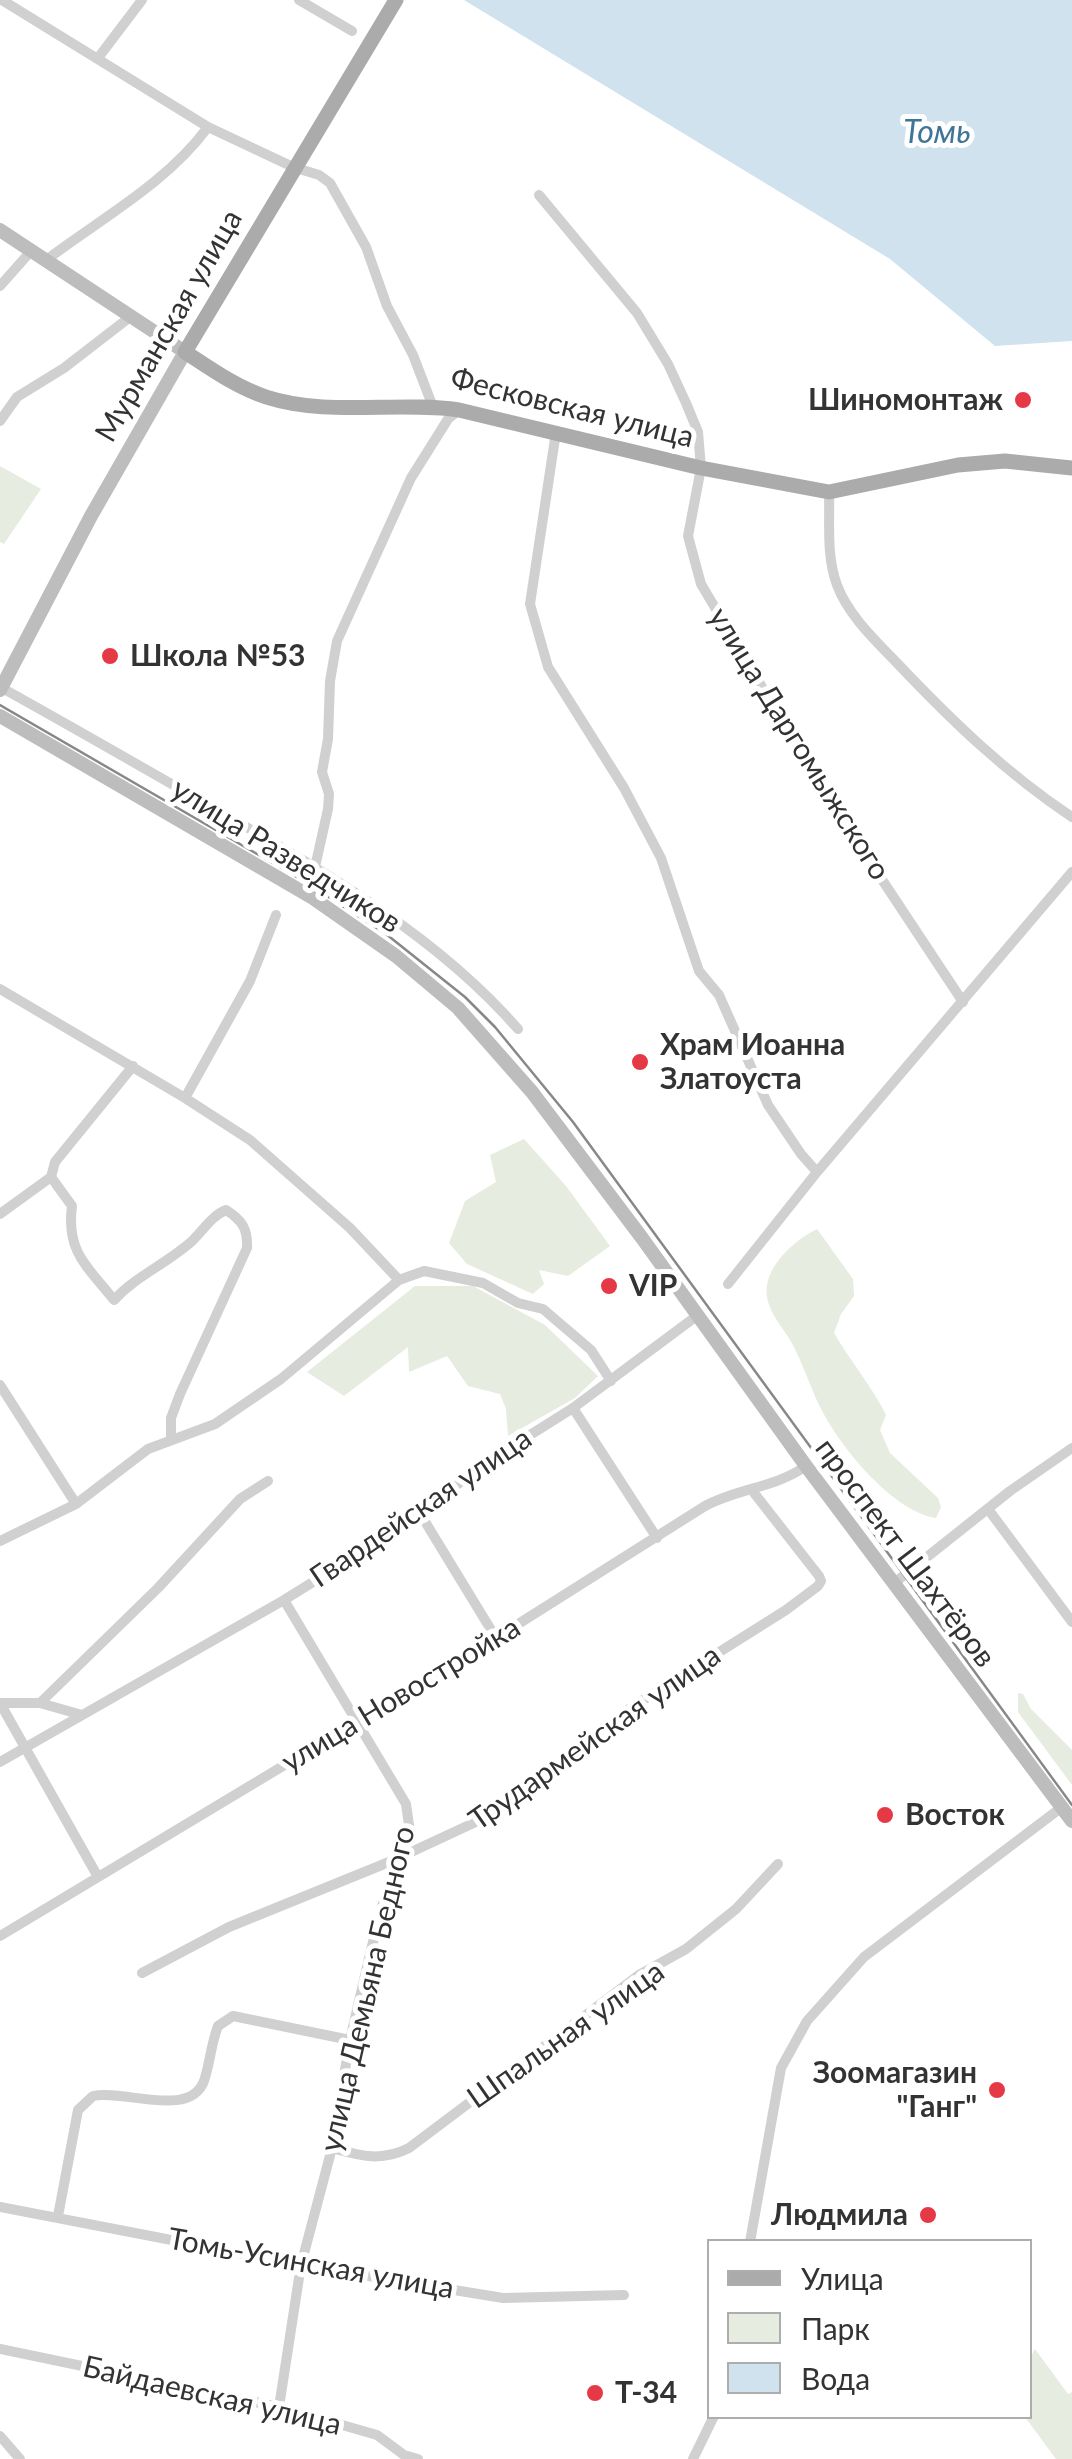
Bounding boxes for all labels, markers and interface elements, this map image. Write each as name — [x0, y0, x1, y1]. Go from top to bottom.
water label: Томь — [903, 114, 971, 152]
street label: Мурманская улица — [88, 204, 250, 448]
street label: Фесковская улица — [447, 360, 697, 456]
place label: Шиномонтаж — [808, 382, 1003, 418]
marker: Шиномонтаж — [1012, 389, 1034, 411]
street label: улица Даргомыжского — [700, 601, 898, 887]
place label: Школа №53 — [130, 638, 305, 674]
marker: Школа №53 — [99, 645, 121, 667]
street label: улица Разведчиков — [165, 771, 407, 941]
place label: Храм Иоанна Златоуста — [660, 1027, 845, 1098]
marker: Храм Иоанна Златоуста — [629, 1051, 651, 1073]
place label: VIP — [629, 1268, 677, 1304]
marker: VIP — [598, 1275, 620, 1297]
street label: Гвардейская улица — [303, 1421, 539, 1595]
street label: проспект Шахтёров — [807, 1432, 1003, 1674]
street label: улица Новостройка — [275, 1610, 527, 1780]
street label: Трудармейская улица — [462, 1638, 728, 1838]
place label: Восток — [905, 1797, 1005, 1833]
marker: Восток — [874, 1804, 896, 1826]
street label: улица Демьяна Бедного — [313, 1823, 423, 2155]
street label: Шпальная улица — [461, 1954, 671, 2116]
place label: Зоомагазин "Ганг" — [813, 2055, 977, 2126]
marker: Зоомагазин "Ганг" — [986, 2079, 1008, 2101]
place label: Людмила — [771, 2197, 908, 2233]
marker: Людмила — [917, 2204, 939, 2226]
street label: Томь-Усинская улица — [165, 2221, 457, 2307]
legend — [707, 2239, 1032, 2419]
text: Улица — [801, 2260, 884, 2296]
text: Парк — [801, 2310, 870, 2346]
street label: Байдаевская улица — [79, 2349, 345, 2443]
text: Вода — [801, 2360, 870, 2396]
place label: T-34 — [615, 2375, 677, 2411]
marker: T-34 — [584, 2382, 606, 2404]

